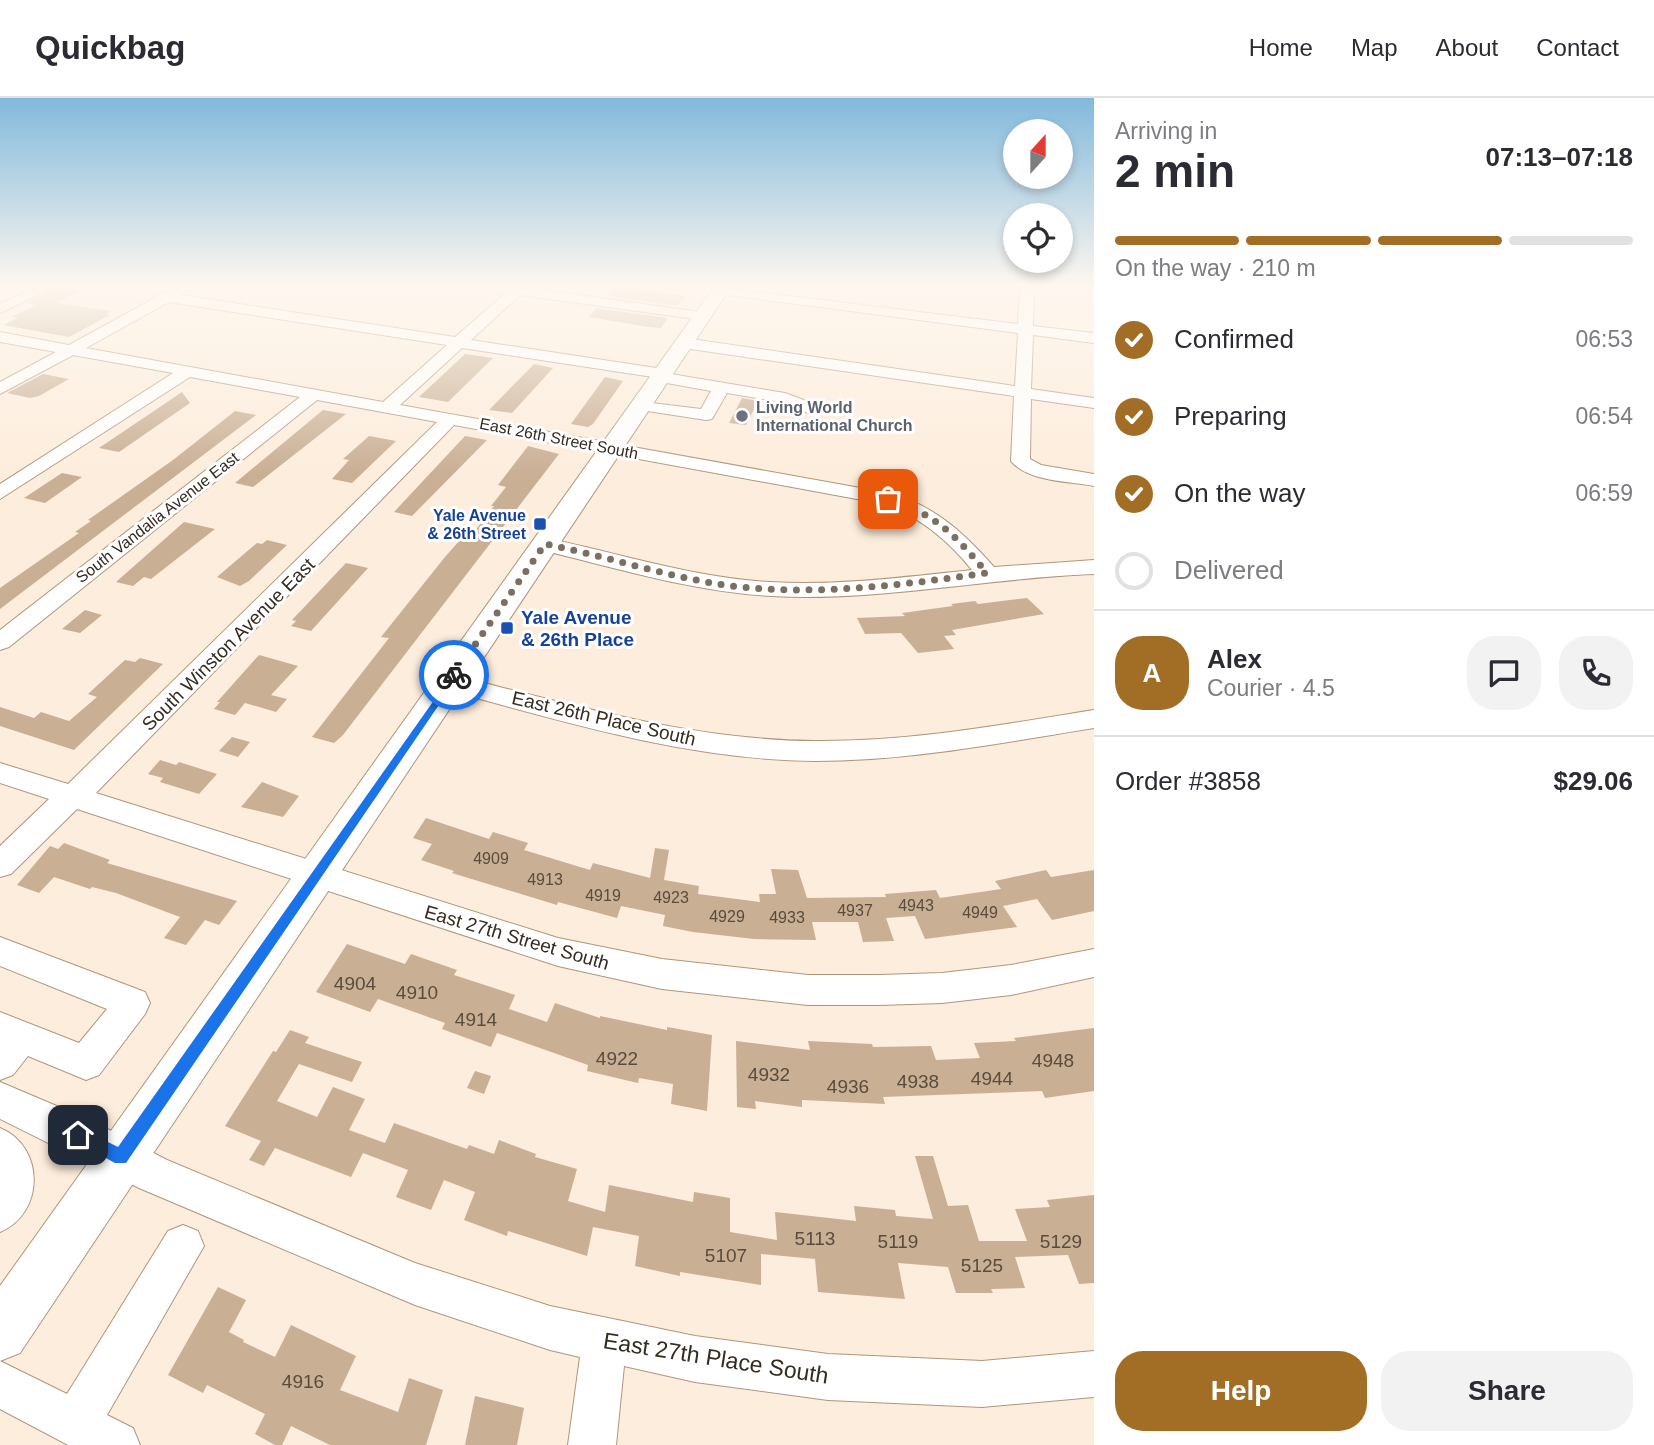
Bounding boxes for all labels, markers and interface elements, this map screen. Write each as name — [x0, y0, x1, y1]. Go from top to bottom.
text: Quickbag — [35, 29, 185, 66]
text: Home — [1249, 34, 1313, 61]
text: Map — [1351, 34, 1398, 61]
text: About — [1436, 34, 1498, 61]
text: Contact — [1536, 34, 1619, 61]
text: Arriving in — [1115, 118, 1217, 144]
north arrow — [1003, 119, 1073, 189]
map controls — [1003, 119, 1073, 273]
text: 07:13–07:18 — [1486, 142, 1633, 172]
text: 2 min — [1115, 145, 1235, 197]
button: locate — [1003, 203, 1073, 273]
text: On the way · 210 m — [1115, 255, 1316, 281]
icon: check — [1115, 321, 1153, 359]
text: Confirmed — [1174, 324, 1294, 354]
text: 06:53 — [1575, 326, 1633, 352]
icon: check — [1115, 398, 1153, 436]
place label: Living World International Church — [756, 399, 912, 434]
text: Preparing — [1174, 401, 1287, 431]
text: 06:54 — [1575, 403, 1633, 429]
marker: Living World International Church — [734, 408, 750, 424]
street label: East 26th Street South — [478, 415, 640, 462]
street label: South Vandalia Avenue East — [73, 448, 242, 586]
pin — [858, 469, 918, 529]
icon: check — [1115, 475, 1153, 513]
text: On the way — [1174, 478, 1306, 508]
icon: bag — [869, 480, 907, 518]
text: 06:59 — [1575, 480, 1633, 506]
place label: Yale Avenue & 26th Street — [427, 507, 527, 542]
marker: Yale Avenue & 26th Street — [532, 516, 548, 532]
street label: South Winston Avenue East — [138, 553, 319, 735]
text: Delivered — [1174, 555, 1284, 585]
place label: Yale Avenue & 26th Place — [521, 607, 634, 650]
marker: Yale Avenue & 26th Place — [499, 620, 515, 636]
button: chat — [1467, 636, 1541, 710]
button: phone — [1559, 636, 1633, 710]
courier — [419, 640, 489, 710]
text: Alex — [1207, 644, 1262, 674]
icon: bike — [435, 656, 473, 694]
text: A — [1143, 658, 1161, 688]
text: Courier · 4.5 — [1207, 675, 1335, 701]
street label: East 26th Place South — [510, 687, 698, 750]
text: Order #3858 — [1115, 766, 1261, 796]
text: $29.06 — [1553, 766, 1633, 796]
house number: 4909 — [473, 850, 509, 867]
house number: 4913 — [527, 871, 563, 888]
house number: 4919 — [585, 887, 621, 904]
house number: 4923 — [653, 889, 689, 906]
house number: 4943 — [898, 897, 934, 914]
street label: East 27th Street South — [422, 901, 612, 974]
house number: 4937 — [837, 902, 873, 919]
house number: 4949 — [962, 904, 998, 921]
house number: 4929 — [709, 908, 745, 925]
house number: 4933 — [769, 909, 805, 926]
house number: 4904 — [334, 973, 377, 994]
house number: 4910 — [396, 982, 438, 1003]
house number: 4914 — [455, 1009, 498, 1030]
house number: 4922 — [596, 1048, 638, 1069]
house number: 4948 — [1032, 1050, 1074, 1071]
house number: 4932 — [748, 1064, 790, 1085]
house number: 4944 — [971, 1068, 1014, 1089]
house number: 4938 — [897, 1071, 939, 1092]
house number: 4936 — [827, 1076, 869, 1097]
pin — [48, 1105, 108, 1165]
icon: home — [59, 1116, 97, 1154]
house number: 5113 — [795, 1228, 835, 1249]
house number: 5119 — [878, 1231, 918, 1252]
house number: 5129 — [1040, 1231, 1082, 1252]
house number: 5107 — [705, 1245, 747, 1266]
house number: 5125 — [961, 1255, 1003, 1276]
street label: East 27th Place South — [602, 1327, 830, 1389]
button: Help — [1115, 1351, 1367, 1431]
button: Share — [1381, 1351, 1633, 1431]
house number: 4916 — [282, 1371, 324, 1392]

